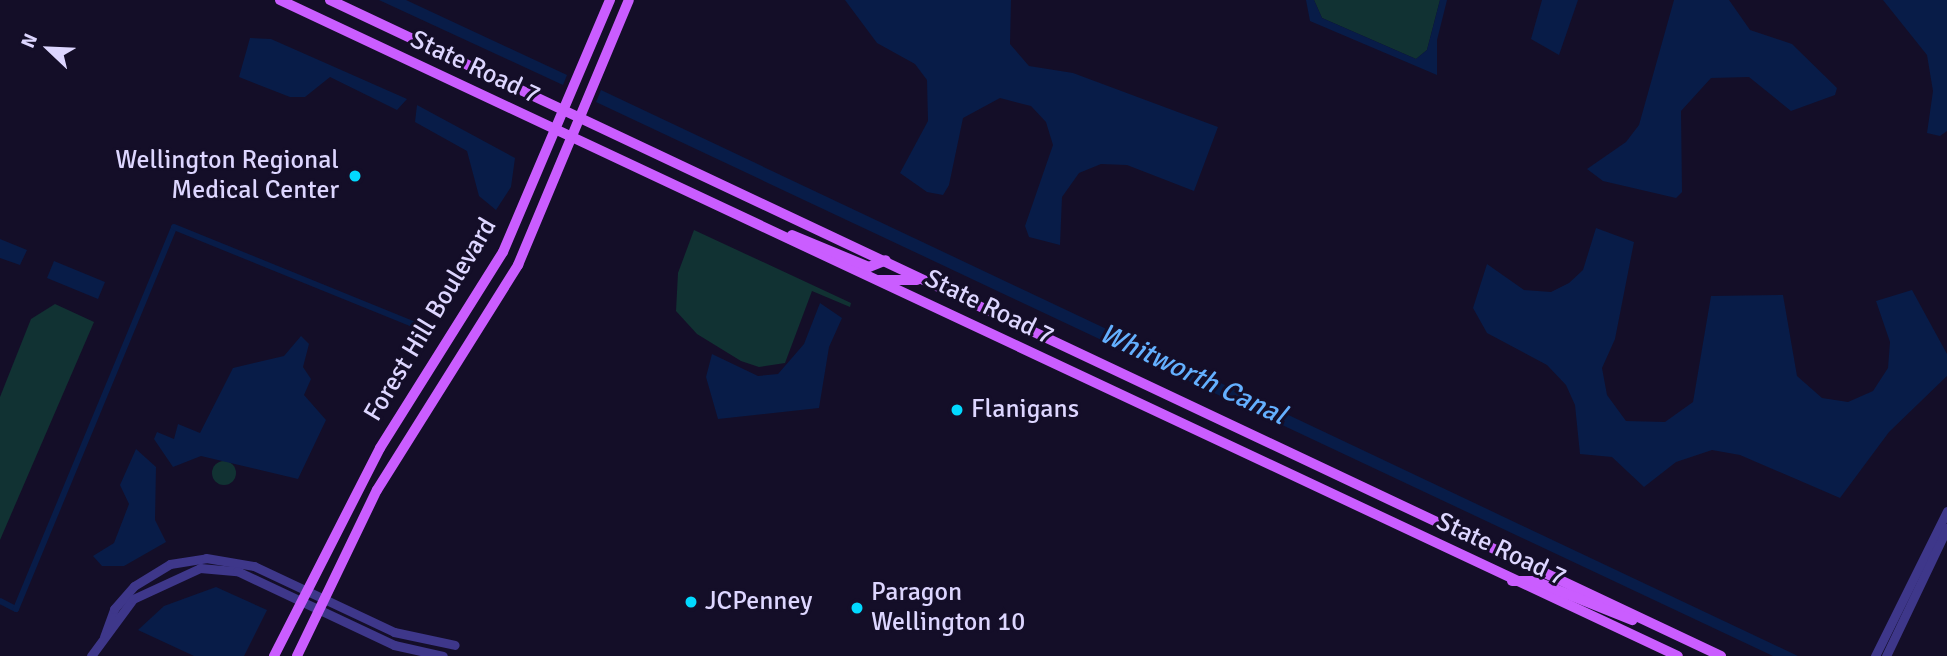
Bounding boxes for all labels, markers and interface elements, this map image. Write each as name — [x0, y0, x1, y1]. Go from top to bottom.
north arrow — [14, 14, 84, 84]
street label: State Road 7 — [405, 24, 545, 112]
text: N — [16, 30, 43, 52]
place label: Wellington Regional Medical Center — [115, 145, 339, 206]
marker: Wellington Regional Medical Center — [345, 166, 365, 186]
street label: Forest Hill Boulevard — [358, 213, 504, 427]
street label: State Road 7 — [919, 263, 1059, 353]
water label: Whitworth Canal — [1095, 316, 1291, 432]
place label: Flanigans — [971, 394, 1079, 426]
marker: Flanigans — [949, 402, 965, 418]
street label: State Road 7 — [1431, 506, 1571, 594]
place label: Paragon Wellington 10 — [871, 577, 1025, 638]
place label: JCPenney — [705, 586, 812, 618]
marker: JCPenney — [683, 594, 699, 610]
marker: Paragon Wellington 10 — [849, 600, 865, 616]

